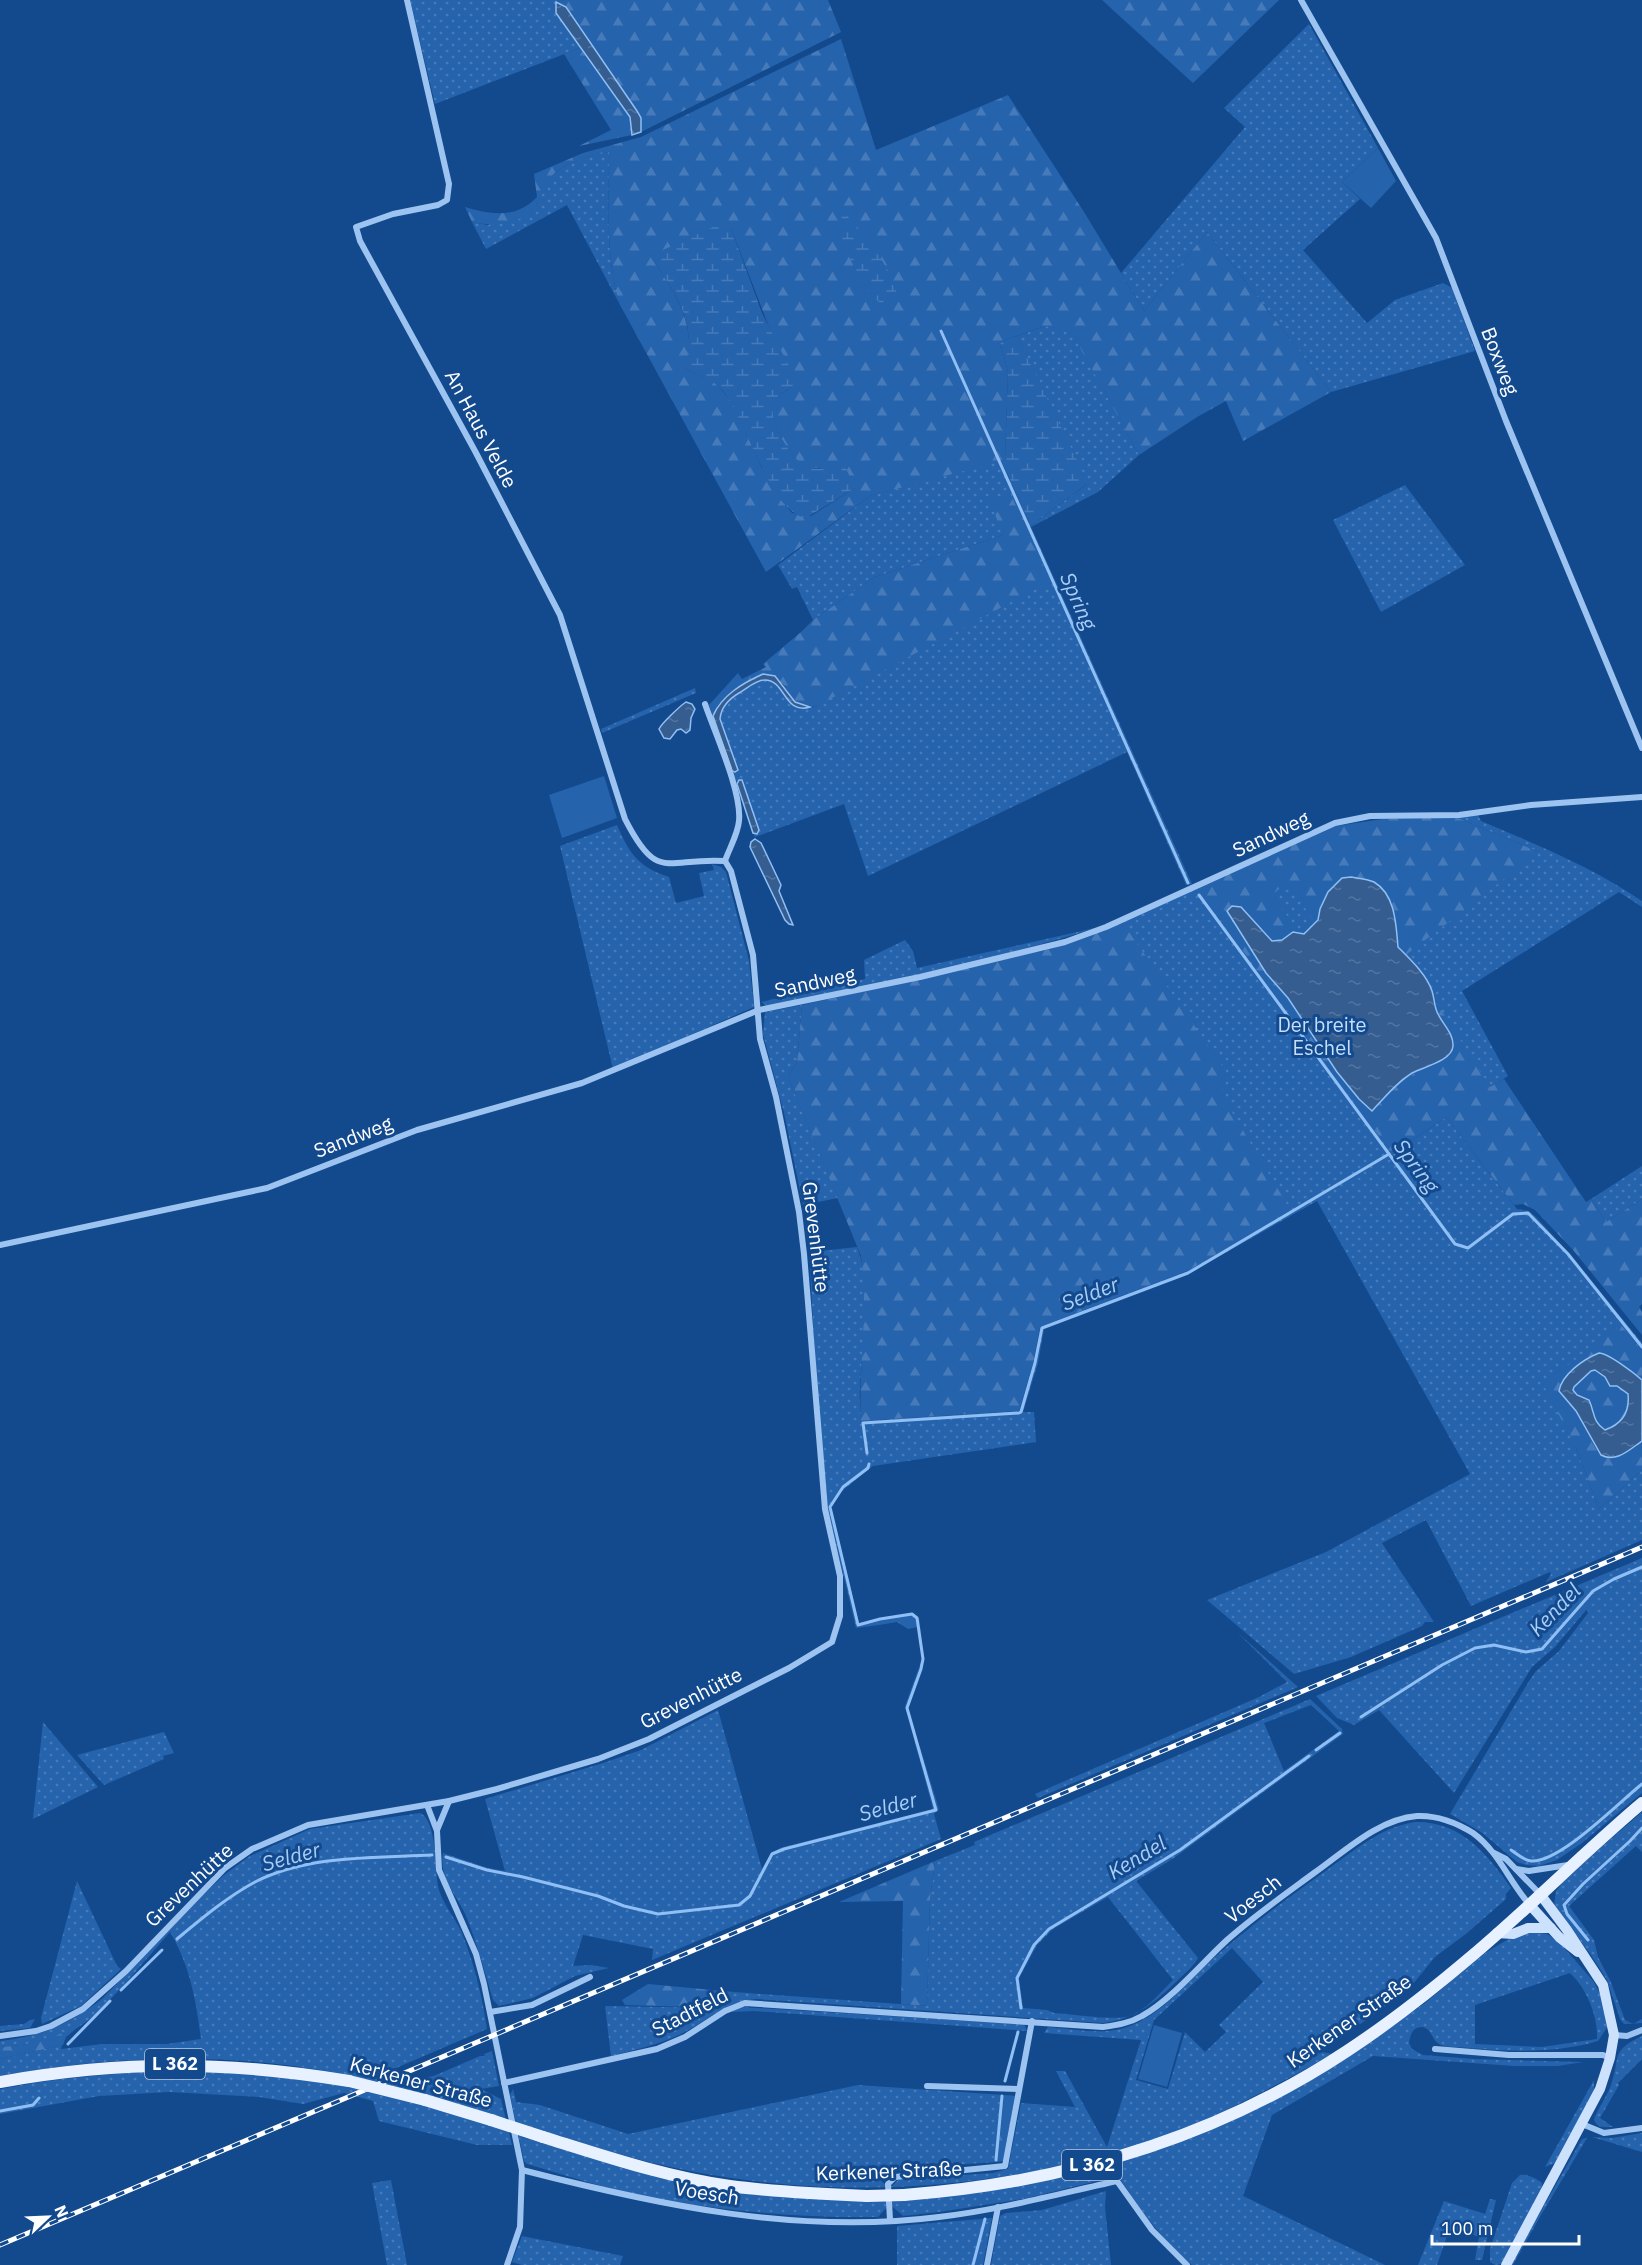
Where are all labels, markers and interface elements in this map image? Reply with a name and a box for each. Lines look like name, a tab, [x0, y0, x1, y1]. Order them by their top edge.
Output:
street label: Boxweg	[1475, 323, 1526, 399]
street label: An Haus Velde	[439, 365, 524, 493]
water label: Spring	[1054, 568, 1104, 635]
street label: Sandweg	[1228, 804, 1314, 863]
street label: Sandweg	[772, 960, 858, 1003]
park label: Der breite Eschel	[1277, 1011, 1367, 1061]
street label: Sandweg	[310, 1109, 396, 1164]
water label: Spring	[1388, 1133, 1447, 1199]
street label: Grevenhütte	[796, 1180, 837, 1294]
water label: Selder	[1057, 1269, 1123, 1317]
water label: Kendel	[1522, 1577, 1587, 1642]
street label: Grevenhütte	[635, 1660, 747, 1735]
water label: Selder	[856, 1785, 921, 1827]
water label: Kendel	[1102, 1829, 1171, 1885]
water label: Selder	[259, 1835, 324, 1877]
street label: Grevenhütte	[139, 1837, 239, 1933]
street label: Voesch	[1219, 1868, 1287, 1929]
street label: Kerkener Straße	[1281, 1968, 1416, 2074]
street label: Stadtfeld	[647, 1981, 733, 2042]
road number: L 362	[145, 2049, 205, 2079]
street label: Kerkener Straße	[347, 2050, 495, 2114]
road number: L 362	[1062, 2150, 1122, 2180]
street label: Kerkener Straße	[815, 2154, 963, 2187]
street label: Voesch	[673, 2174, 741, 2211]
north arrow	[18, 2187, 78, 2247]
text: N	[50, 2202, 73, 2220]
scale bar	[1432, 2208, 1579, 2246]
text: 100 m	[1441, 2217, 1493, 2240]

